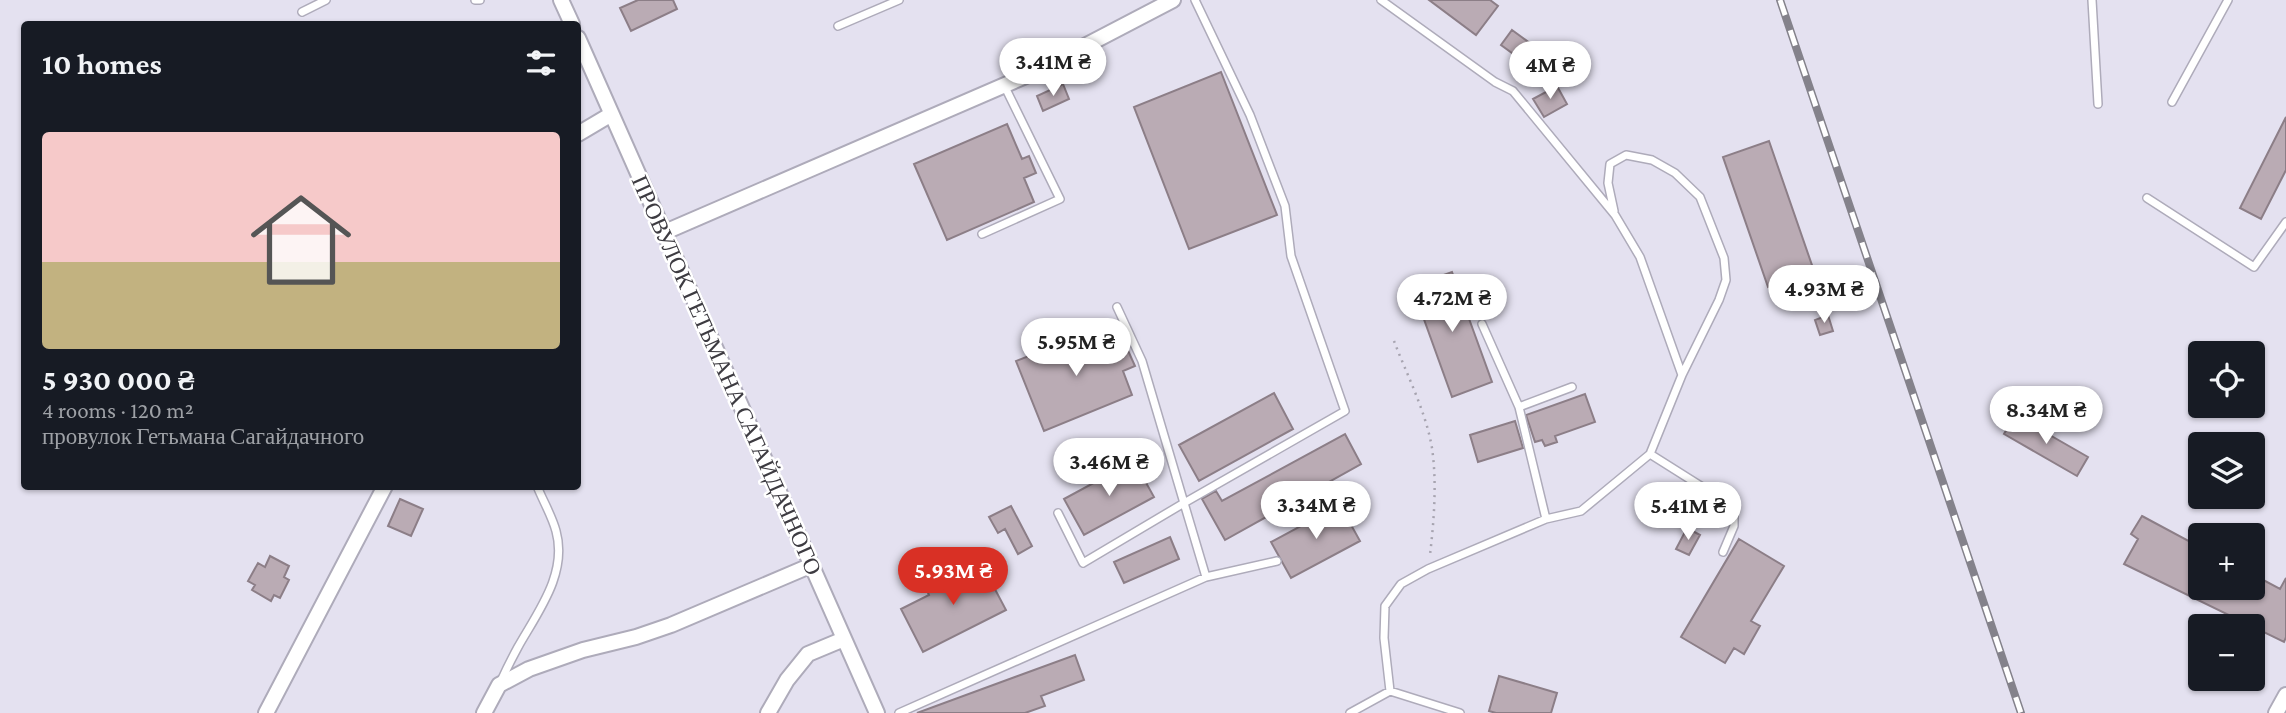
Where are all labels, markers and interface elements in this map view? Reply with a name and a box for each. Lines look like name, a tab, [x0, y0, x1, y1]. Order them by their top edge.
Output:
pin: 3.41M ₴	[988, 38, 1118, 98]
pin: 4M ₴	[1509, 42, 1591, 101]
icon: filters	[522, 44, 560, 82]
text: 10 homes	[42, 47, 162, 80]
text: 3.41M ₴	[1015, 48, 1091, 74]
text: 4M ₴	[1525, 51, 1575, 77]
street label: ПРОВУЛОК ГЕТЬМАНА САГАЙДАЧНОГО	[627, 171, 827, 579]
icon: home	[238, 177, 364, 303]
pin: 4.93M ₴	[1759, 266, 1889, 325]
pin: 4.72M ₴	[1387, 274, 1517, 334]
text: 4.93M ₴	[1784, 275, 1864, 301]
text: 4.72M ₴	[1413, 284, 1491, 310]
pin: 5.95M ₴	[1011, 318, 1141, 378]
text: 5.95M ₴	[1037, 328, 1115, 354]
map controls	[2188, 341, 2265, 691]
button: locate	[2188, 341, 2265, 418]
text: 5 930 000 ₴	[42, 363, 194, 396]
pin: 8.34M ₴	[1981, 386, 2111, 446]
text: 8.34M ₴	[2006, 396, 2086, 422]
text: 4 rooms · 120 m²	[42, 397, 194, 423]
text: провулок Гетьмана Сагайдачного	[42, 423, 364, 449]
button: layers	[2188, 432, 2265, 509]
pin: 3.46M ₴	[1044, 438, 1174, 498]
text: 3.46M ₴	[1069, 448, 1149, 474]
pin: 3.34M ₴	[1251, 482, 1381, 541]
pin: 5.41M ₴	[1623, 482, 1753, 542]
text: 3.34M ₴	[1277, 491, 1355, 517]
text: 5.41M ₴	[1650, 492, 1726, 518]
button: +	[2188, 523, 2265, 600]
pin: 5.93M ₴	[888, 548, 1018, 607]
text: 5.93M ₴	[914, 557, 992, 583]
button: −	[2188, 614, 2265, 691]

